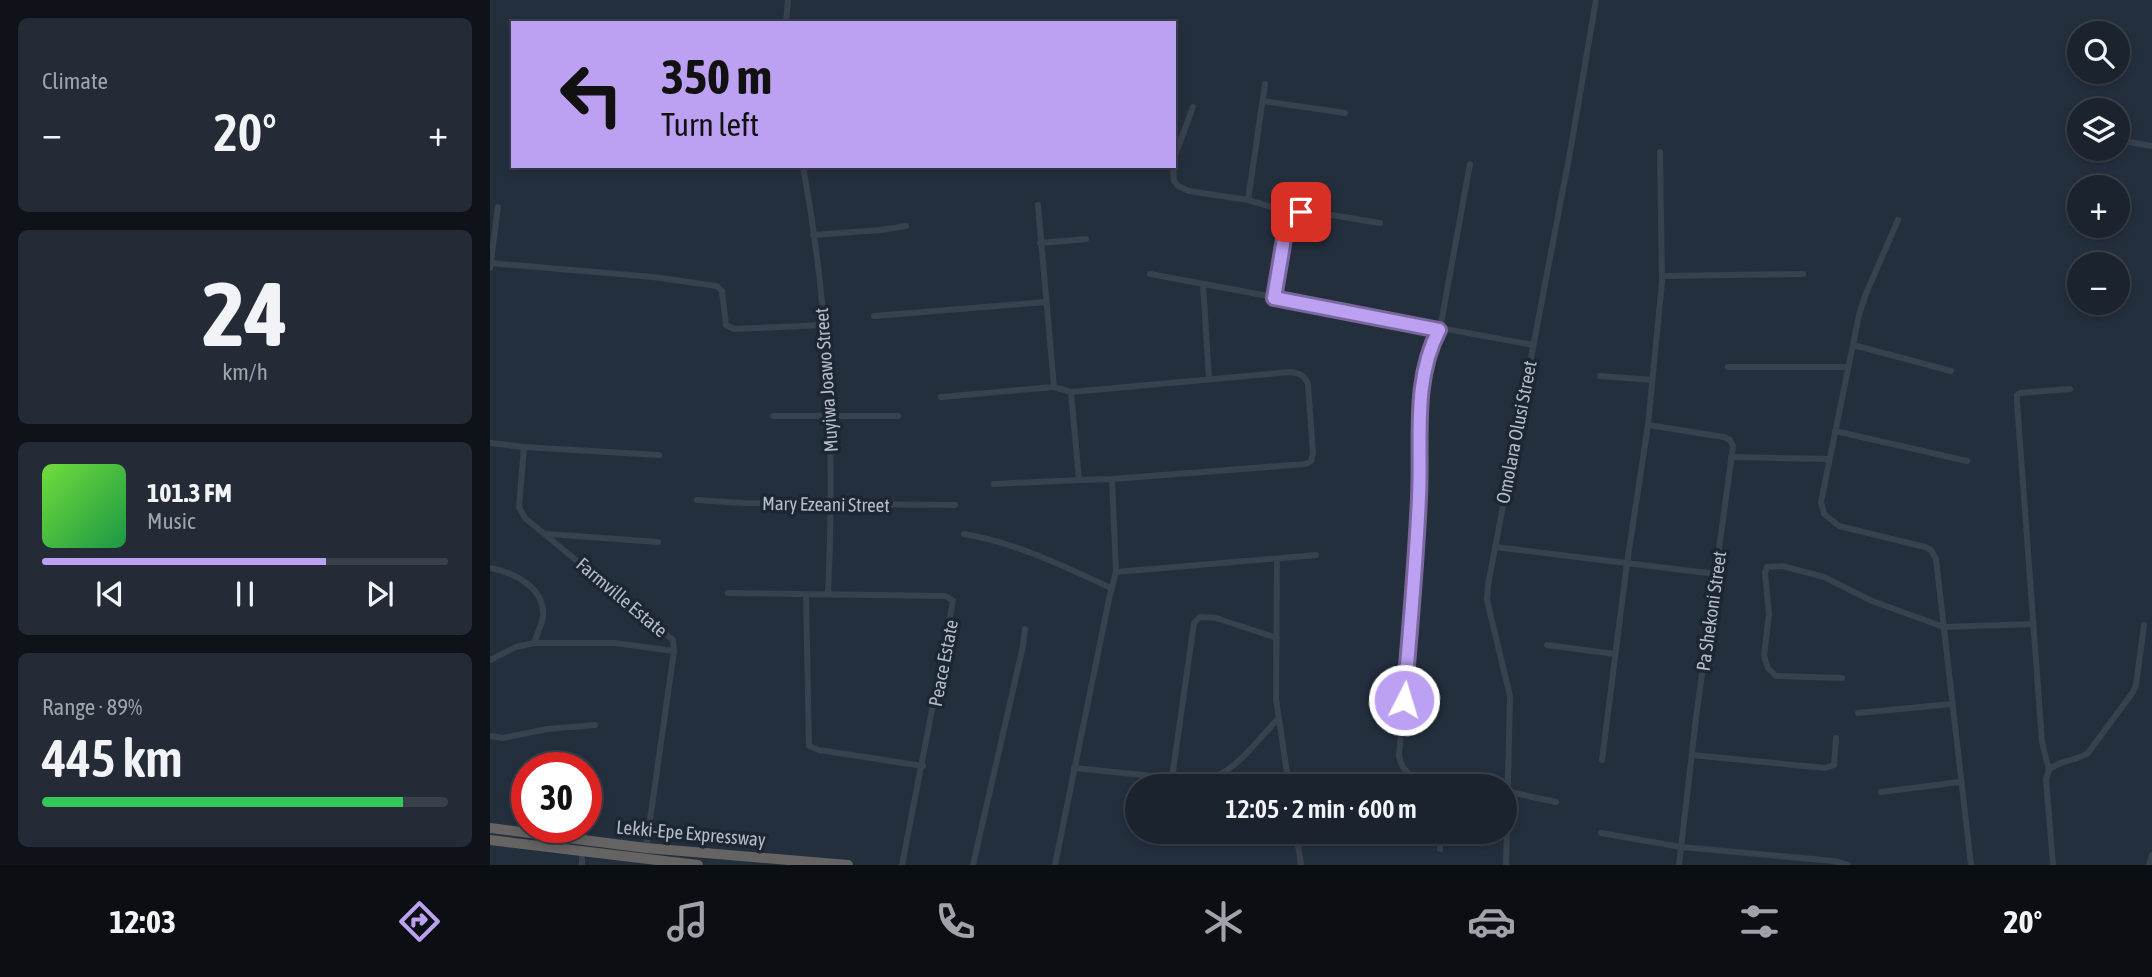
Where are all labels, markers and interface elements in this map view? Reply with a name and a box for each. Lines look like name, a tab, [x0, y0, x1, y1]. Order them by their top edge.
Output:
map controls	[2067, 21, 2130, 315]
button: search	[2067, 21, 2130, 84]
text: 350 m	[661, 48, 772, 104]
icon: left	[546, 49, 637, 140]
text: Climate	[42, 68, 108, 94]
button: layers	[2067, 98, 2130, 161]
text: 20°	[213, 102, 277, 162]
text: Turn left	[661, 106, 759, 143]
text: −	[42, 111, 62, 154]
text: +	[428, 111, 448, 154]
button: +	[2067, 175, 2130, 238]
pin	[1271, 182, 1331, 242]
icon: arrive	[1282, 193, 1320, 231]
button: −	[2067, 252, 2130, 315]
text: 24	[202, 261, 288, 365]
street label: Muyiwa Joawo Street	[810, 307, 842, 453]
text: km/h	[222, 359, 268, 385]
street label: Omolara Olusi Street	[1491, 359, 1541, 505]
text: 101.3 FM	[147, 478, 232, 508]
street label: Mary Ezeani Street	[762, 492, 890, 516]
text: Music	[147, 508, 195, 534]
street label: Pa Shekoni Street	[1692, 550, 1730, 672]
street label: Farmville Estate	[572, 553, 672, 641]
icon: previous	[91, 575, 129, 613]
icon: pause	[226, 575, 264, 613]
icon: next	[361, 575, 399, 613]
street label: Peace Estate	[924, 618, 962, 708]
position arrow	[1367, 663, 1441, 737]
text: Range · 89%	[42, 694, 142, 720]
text: 445 km	[42, 728, 183, 788]
speed limit sign: 30	[511, 752, 602, 843]
text: 12:05 · 2 min · 600 m	[1225, 794, 1417, 824]
street label: Lekki-Epe Expressway	[615, 816, 767, 851]
icon: directions	[395, 897, 444, 946]
icon: music	[663, 897, 712, 946]
icon: phone	[931, 897, 980, 946]
icon: climate	[1199, 897, 1248, 946]
icon: car	[1467, 897, 1516, 946]
icon: filters	[1735, 897, 1784, 946]
text: 12:03	[110, 903, 176, 940]
text: 20°	[2003, 903, 2042, 940]

